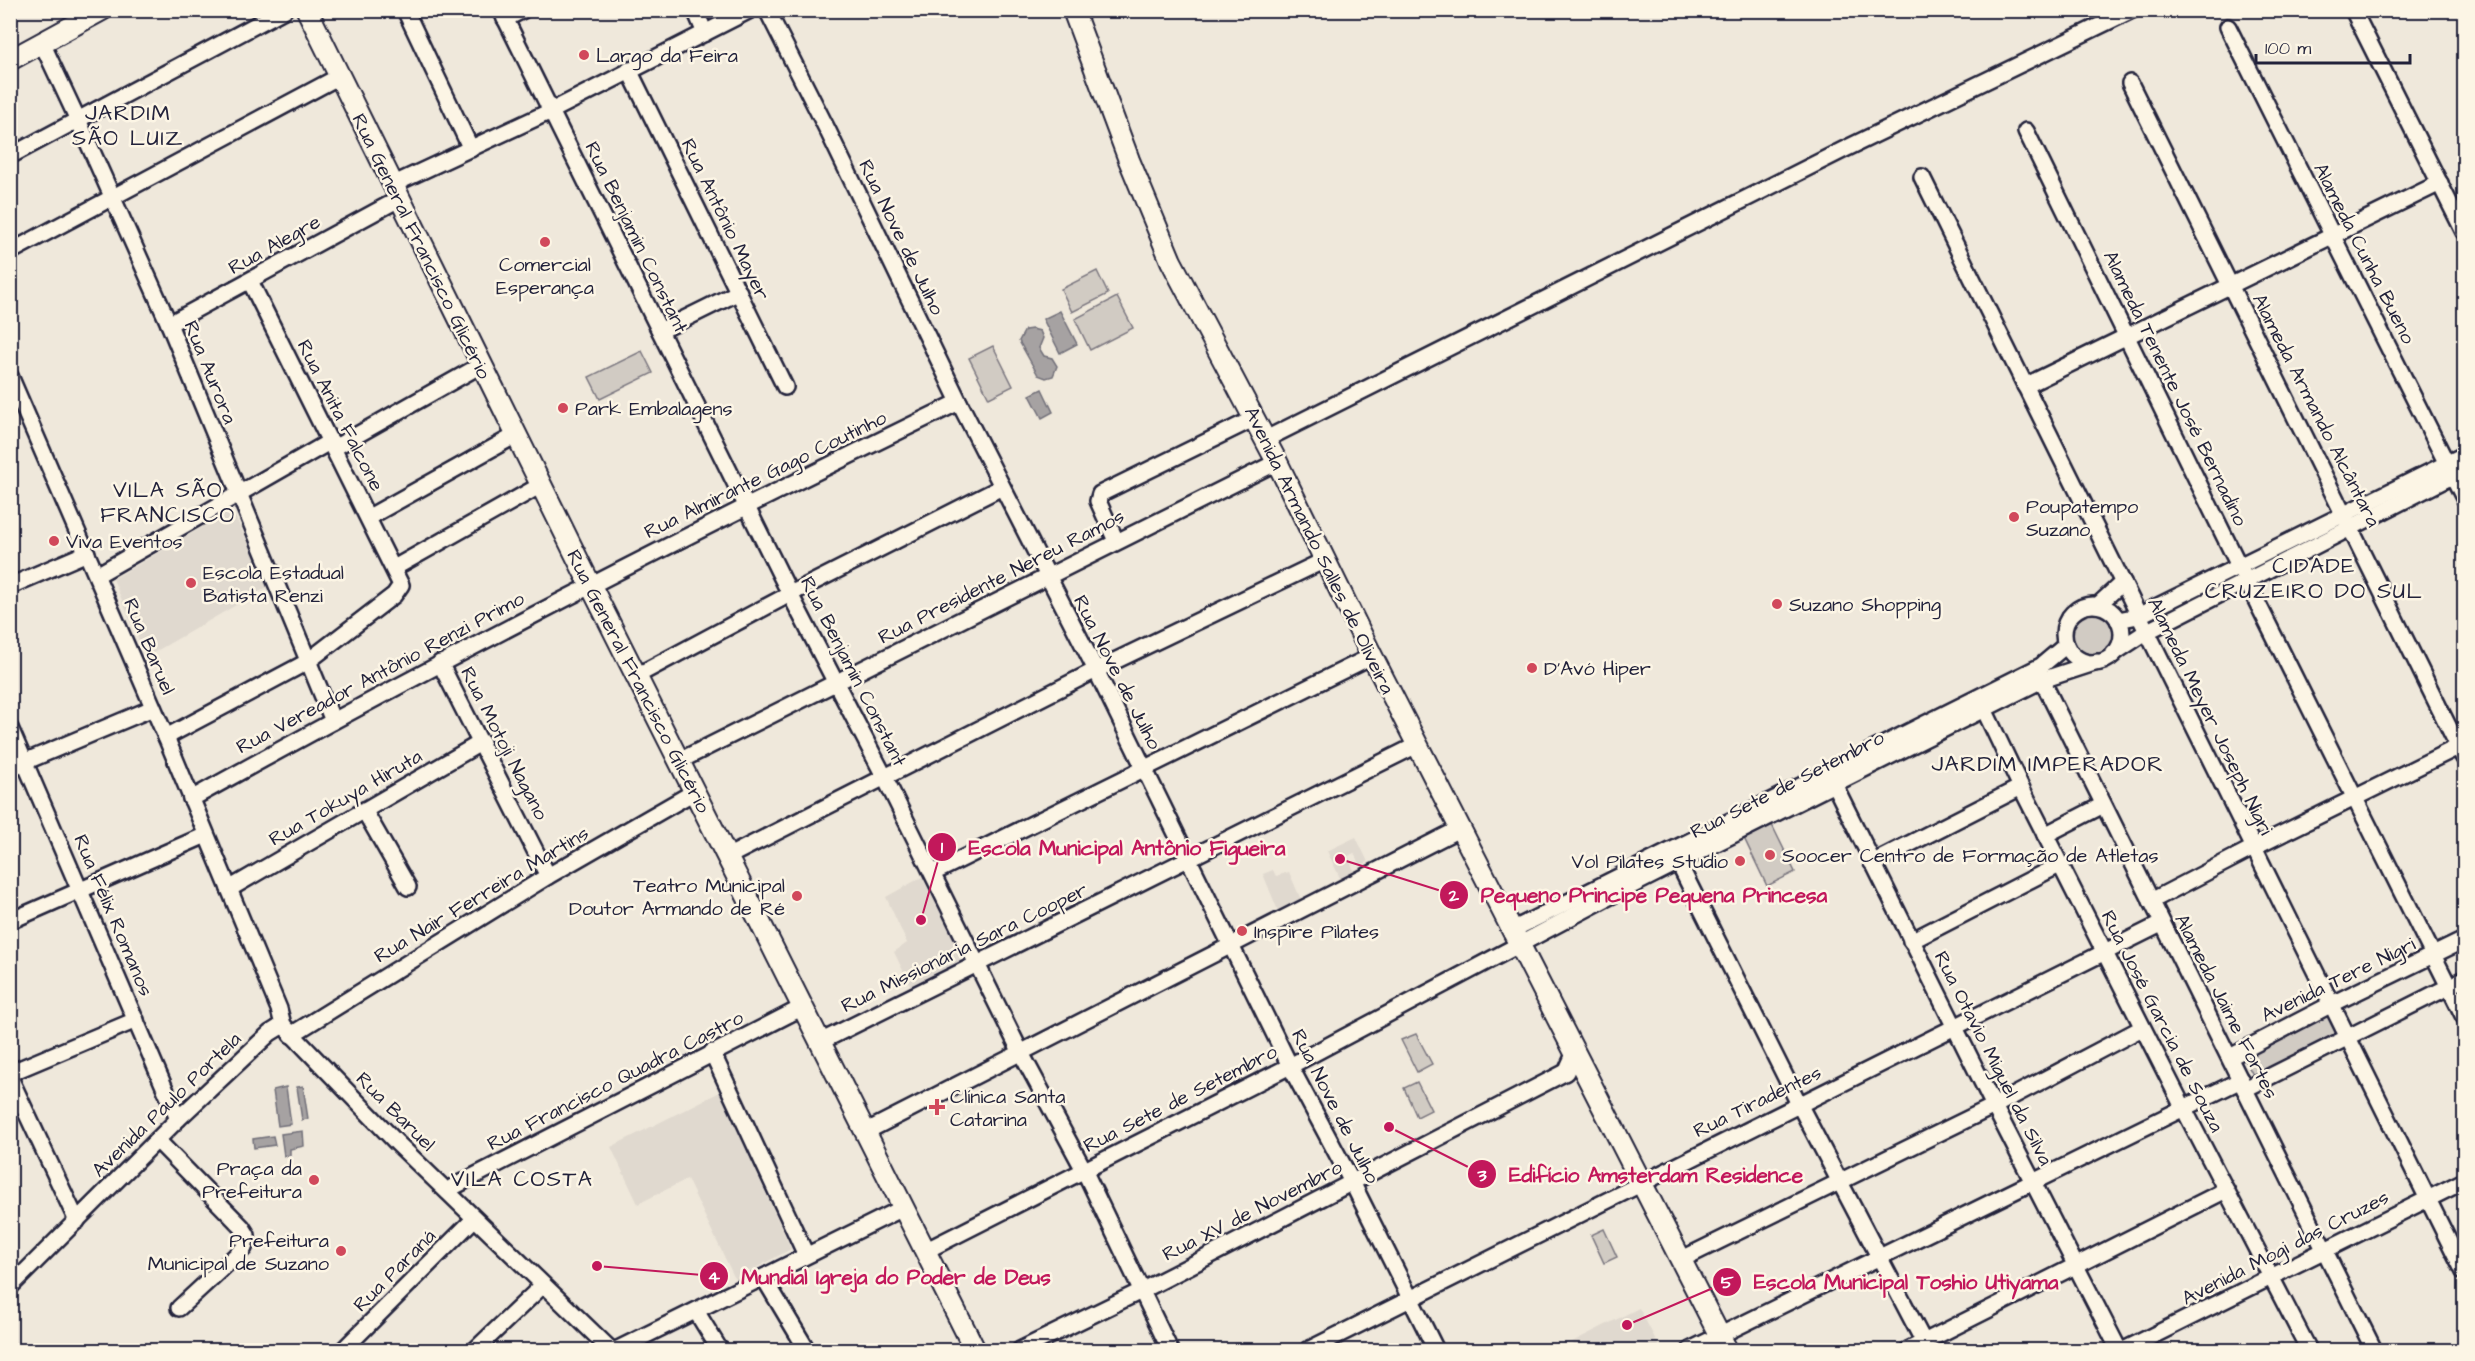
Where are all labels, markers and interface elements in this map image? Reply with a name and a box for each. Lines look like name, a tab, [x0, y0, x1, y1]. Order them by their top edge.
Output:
scale bar	[2256, 27, 2410, 65]
text: 100 m	[2265, 36, 2311, 61]
place label: Largo da Feira	[596, 42, 738, 71]
marker: Largo da Feira	[577, 48, 591, 62]
district label: JARDIM SÃO LUIZ	[72, 98, 184, 154]
street label: Rua General Francisco Glicério	[345, 109, 498, 384]
street label: Rua Antônio Mayer	[673, 134, 776, 305]
street label: Rua Benjamin Constant	[578, 137, 695, 338]
street label: Rua Nove de Julho	[851, 155, 951, 320]
street label: Alameda Cunha Bueno	[2306, 158, 2422, 349]
street label: Rua Alegre	[223, 208, 326, 283]
marker: Comercial Esperança	[538, 235, 552, 249]
street label: Alameda Tenente José Bernadino	[2096, 246, 2254, 531]
place label: Comercial Esperança	[496, 251, 594, 302]
street label: Alameda Armando Alcântara	[2245, 289, 2387, 532]
street label: Rua Aurora	[177, 317, 243, 428]
street label: Rua Anita Falcone	[290, 335, 390, 496]
place label: Park Embalagens	[575, 395, 733, 424]
marker: Park Embalagens	[556, 401, 570, 415]
street label: Avenida Armando Salles de Oliveira	[1237, 402, 1401, 699]
street label: Rua Almirante Gago Coutinho	[639, 404, 892, 547]
district label: VILA SÃO FRANCISCO	[100, 475, 236, 531]
place label: Poupatempo Suzano	[2026, 493, 2138, 544]
street label: Rua Presidente Nereu Ramos	[874, 502, 1129, 651]
marker: Poupatempo Suzano	[2007, 510, 2021, 524]
place label: Viva Eventos	[66, 528, 183, 556]
marker: Viva Eventos	[47, 534, 61, 548]
street label: Rua General Francisco Glicério	[559, 545, 717, 818]
district label: CIDADE CRUZEIRO DO SUL	[2205, 551, 2423, 607]
place label: Escola Estadual Batista Renzi	[203, 559, 344, 610]
street label: Rua Benjamin Constant	[793, 572, 913, 771]
marker: Escola Estadual Batista Renzi	[184, 576, 198, 590]
street label: Rua Vereador Antônio Renzi Primo	[231, 585, 529, 761]
street label: Rua Nove de Julho	[1066, 590, 1168, 754]
place label: Suzano Shopping	[1789, 591, 1941, 620]
street label: Alameda Meyer Joseph Nigri	[2139, 593, 2280, 840]
street label: Rua Baruel	[116, 594, 182, 699]
marker: Suzano Shopping	[1770, 597, 1784, 611]
place label: D'Avó Hiper	[1544, 655, 1651, 683]
marker: D'Avó Hiper	[1525, 661, 1539, 675]
street label: Rua Motoji Nagano	[452, 662, 555, 825]
street label: Rua Sete de Setembro	[1686, 724, 1889, 846]
street label: Rua Tokuya Hiruta	[264, 743, 428, 854]
district label: JARDIM IMPERADOR	[1931, 749, 2165, 780]
street label: Rua Nair Ferreira Martins	[369, 819, 594, 970]
callout: Escola Municipal Antônio Figueira	[927, 828, 1298, 867]
street label: Rua Félix Romanos	[66, 830, 160, 1001]
text: Escola Municipal Antônio Figueira	[969, 834, 1286, 865]
text: 1	[941, 835, 944, 860]
place label: Soocer Centro de Formação de Atletas	[1782, 842, 2159, 870]
place label: Vol Pilates Studio	[1571, 848, 1728, 876]
marker: Soocer Centro de Formação de Atletas	[1763, 848, 1777, 862]
marker: Vol Pilates Studio	[1733, 854, 1747, 868]
place label: Teatro Municipal Doutor Armando de Ré	[569, 872, 785, 923]
callout: Pequeno Principe Pequena Princesa	[1439, 875, 1839, 914]
street label: Rua Missionária Sara Cooper	[837, 876, 1092, 1020]
text: Pequeno Principe Pequena Princesa	[1481, 881, 1828, 911]
text: 2	[1448, 883, 1460, 908]
marker: Teatro Municipal Doutor Armando de Ré	[790, 889, 804, 903]
street label: Rua José Garcia de Souza	[2094, 906, 2230, 1137]
street label: Alameda Jaime Fortes	[2167, 909, 2285, 1104]
place label: Inspire Pilates	[1254, 918, 1379, 946]
marker: Inspire Pilates	[1235, 924, 1249, 938]
street label: Avenida Tere Nigri	[2257, 930, 2421, 1030]
street label: Rua Otavio Miguel da Silva	[1926, 947, 2059, 1171]
street label: Rua Francisco Quadra Castro	[483, 1004, 748, 1158]
street label: Rua Nove de Julho	[1284, 1024, 1386, 1188]
street label: Avenida Paulo Portela	[86, 1026, 248, 1184]
street label: Rua Sete de Setembro	[1079, 1038, 1282, 1160]
street label: Rua Tiradentes	[1689, 1059, 1826, 1145]
street label: Rua Baruel	[349, 1066, 441, 1158]
place label: Clínica Santa Catarina	[950, 1083, 1066, 1134]
marker: Clínica Santa Catarina	[928, 1098, 946, 1116]
street label: Rua XV de Novembro	[1158, 1153, 1347, 1268]
place label: Praça da Prefeitura	[202, 1155, 302, 1206]
callout: Edifício Amsterdam Residence	[1467, 1155, 1815, 1194]
text: Edifício Amsterdam Residence	[1509, 1161, 1804, 1190]
text: 3	[1476, 1163, 1487, 1188]
district label: VILA COSTA	[451, 1164, 593, 1195]
marker: Praça da Prefeitura	[307, 1173, 321, 1187]
street label: Avenida Mogi das Cruzes	[2177, 1183, 2394, 1313]
street label: Rua Paraná	[347, 1223, 442, 1318]
place label: Prefeitura Municipal de Suzano	[148, 1227, 329, 1278]
marker: Prefeitura Municipal de Suzano	[334, 1244, 348, 1258]
callout: Mundial Igreja do Poder de Deus	[699, 1257, 1063, 1296]
callout: Escola Municipal Toshio Utiyama	[1712, 1262, 2071, 1301]
text: Mundial Igreja do Poder de Deus	[741, 1263, 1051, 1294]
text: 4	[708, 1265, 721, 1290]
text: Escola Municipal Toshio Utiyama	[1754, 1268, 2059, 1300]
text: 5	[1721, 1270, 1734, 1295]

